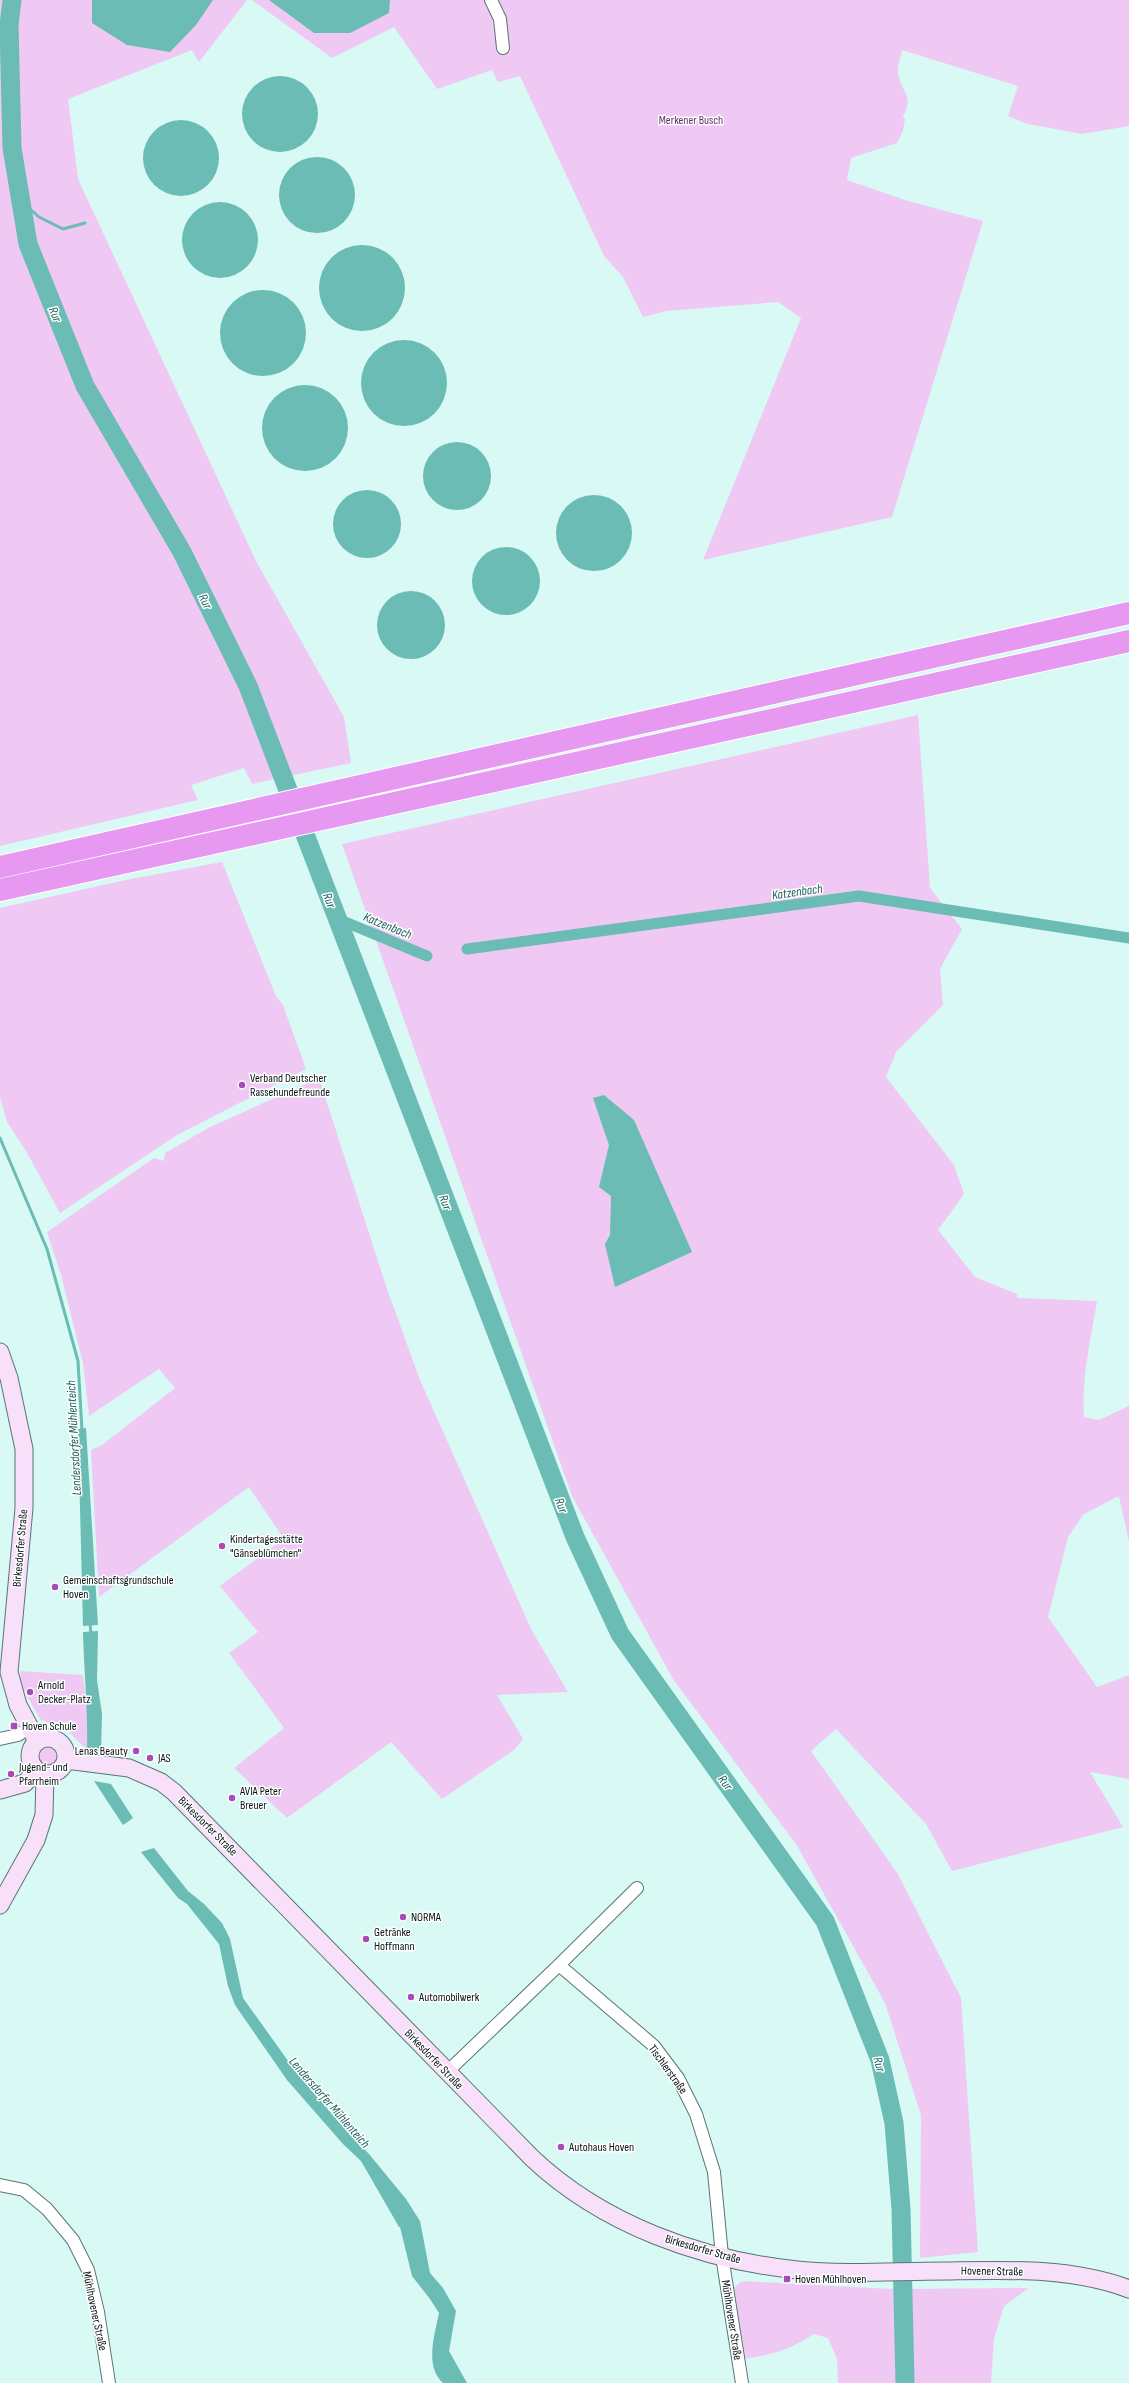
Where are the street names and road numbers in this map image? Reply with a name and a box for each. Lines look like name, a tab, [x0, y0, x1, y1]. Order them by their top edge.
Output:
street label: Birkesdorfer Straße	[10, 1508, 31, 1588]
street label: Birkesdorfer Straße	[175, 1793, 241, 1859]
street label: Birkesdorfer Straße	[401, 2026, 466, 2093]
street label: Tischlerstraße	[645, 2042, 691, 2097]
street label: Birkesdorfer Straße	[663, 2232, 743, 2267]
street label: Hovener Straße	[961, 2263, 1023, 2280]
street label: Mühlhovener Straße	[79, 2270, 110, 2352]
street label: Mühlhovener Straße	[718, 2279, 745, 2361]

